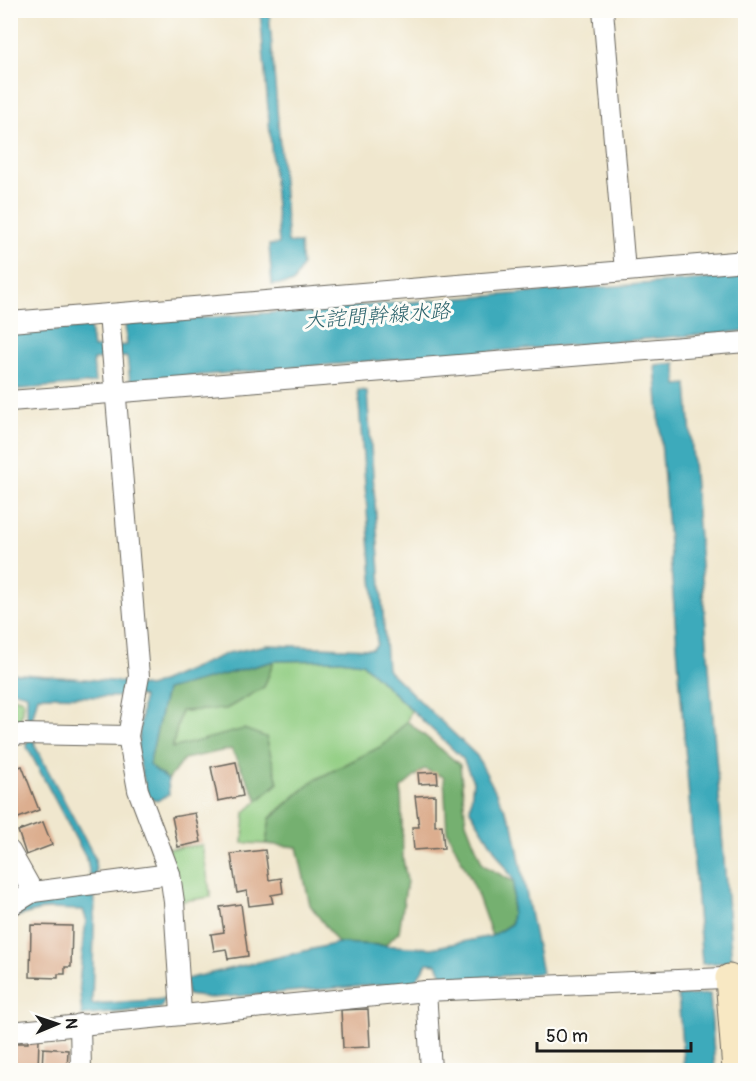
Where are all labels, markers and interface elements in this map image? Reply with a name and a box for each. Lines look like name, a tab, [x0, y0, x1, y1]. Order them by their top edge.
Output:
water label: 大詫間幹線水路	[303, 297, 452, 335]
north arrow	[27, 994, 87, 1054]
scale bar	[537, 1015, 692, 1053]
text: N	[61, 1018, 81, 1029]
text: 50 m	[546, 1025, 588, 1048]

